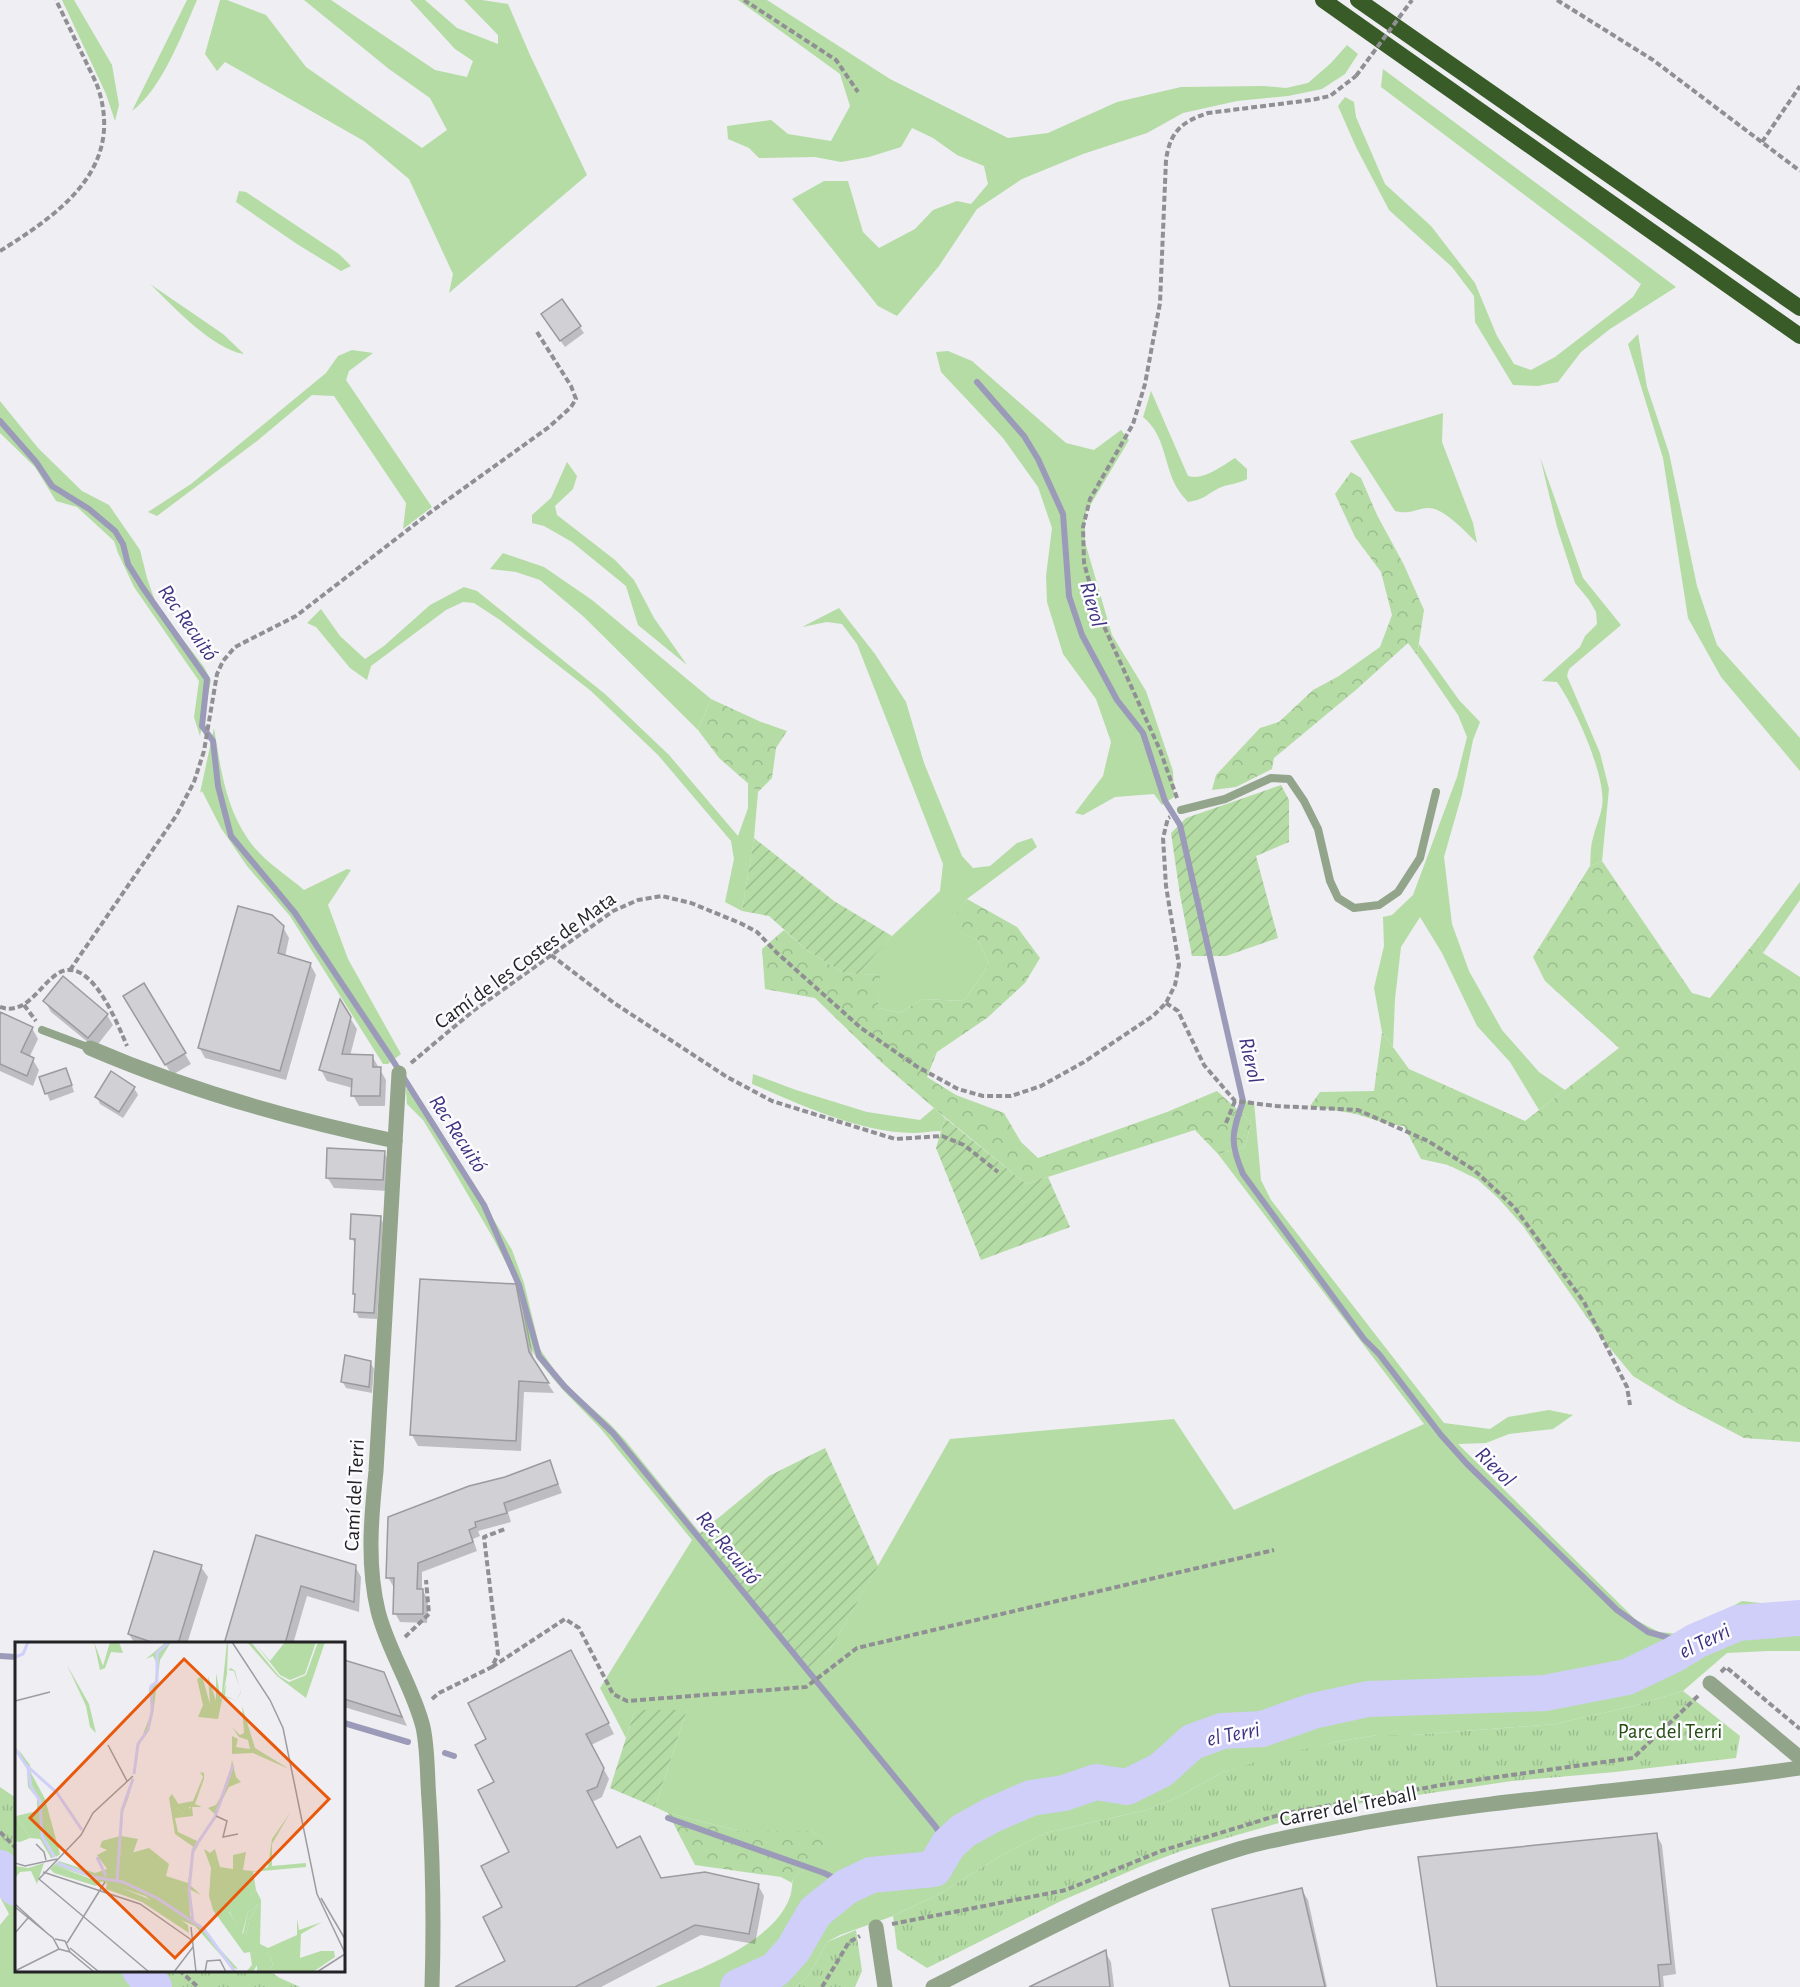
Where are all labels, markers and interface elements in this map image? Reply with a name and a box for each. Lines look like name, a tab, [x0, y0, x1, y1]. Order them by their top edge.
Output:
water label: Rierol	[1076, 579, 1110, 630]
water label: Rec Recuitó	[154, 580, 222, 665]
street label: Camí de les Costes de Mata	[431, 888, 620, 1033]
water label: Rierol	[1235, 1035, 1267, 1085]
water label: Rec Recuitó	[425, 1091, 491, 1176]
street label: Camí del Terri	[341, 1438, 368, 1552]
water label: Rierol	[1471, 1443, 1519, 1491]
water label: Rec Recuitó	[692, 1507, 764, 1589]
water label: el Terri	[1676, 1619, 1733, 1662]
inset map	[15, 1642, 345, 1972]
water label: el Terri	[1205, 1718, 1262, 1750]
park label: Parc del Terri	[1618, 1721, 1722, 1742]
street label: Carrer del Treball	[1278, 1783, 1418, 1830]

